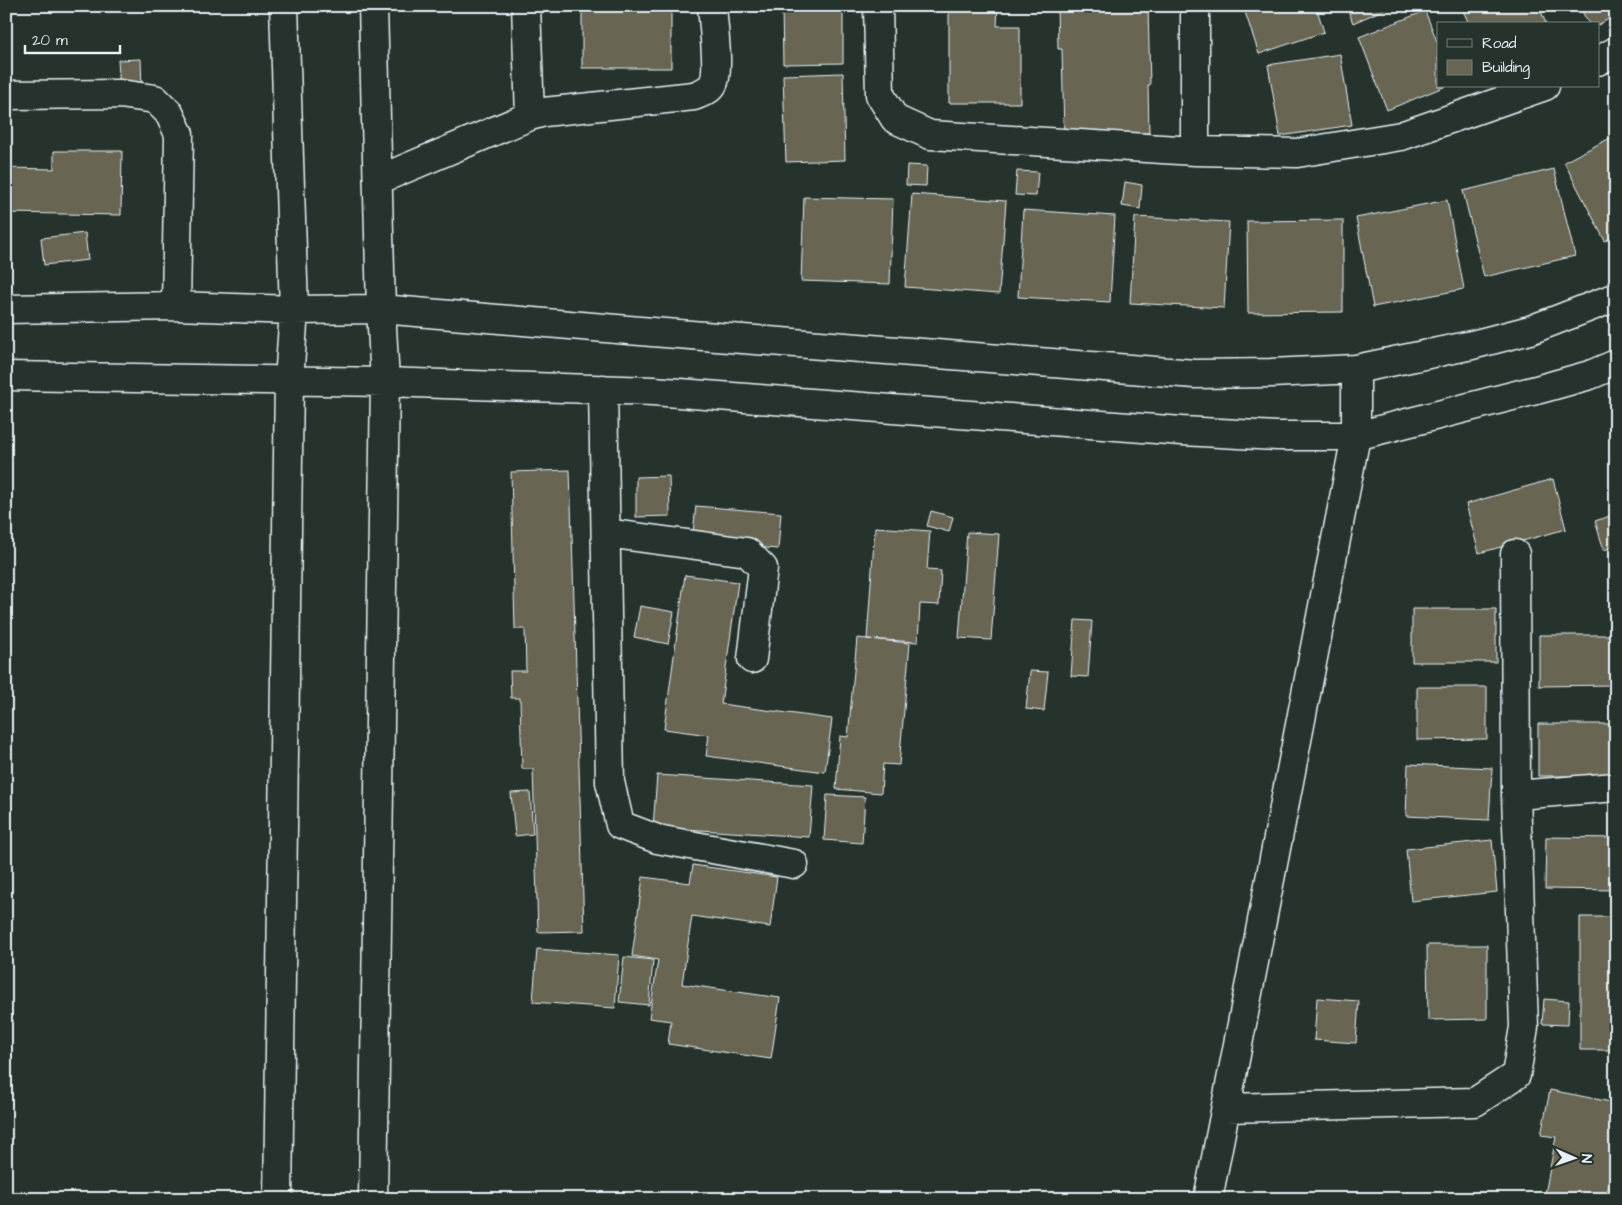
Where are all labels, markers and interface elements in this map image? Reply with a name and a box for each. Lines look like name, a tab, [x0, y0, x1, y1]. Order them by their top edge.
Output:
scale bar	[25, 22, 120, 54]
legend	[1437, 22, 1600, 88]
text: 20 m	[32, 30, 68, 51]
text: Road	[1482, 33, 1517, 54]
text: Building	[1482, 57, 1530, 79]
north arrow	[1550, 1132, 1600, 1182]
text: N	[1576, 1154, 1596, 1163]

